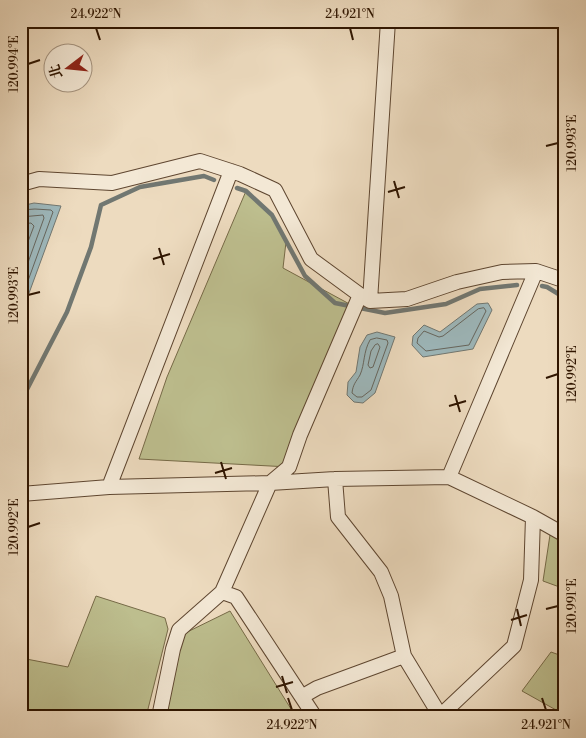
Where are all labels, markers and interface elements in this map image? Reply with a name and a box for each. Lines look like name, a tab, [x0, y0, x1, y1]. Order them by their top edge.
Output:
text: 24.922°N	[70, 7, 122, 22]
text: 24.921°N	[325, 7, 375, 22]
text: 120.994°E	[7, 35, 22, 93]
north arrow	[42, 42, 92, 92]
text: 北	[46, 62, 67, 81]
text: 120.993°E	[565, 115, 580, 171]
text: 120.993°E	[7, 267, 22, 323]
text: 120.992°E	[565, 346, 580, 402]
text: 120.992°E	[7, 499, 22, 555]
text: 120.991°E	[565, 579, 580, 633]
text: 24.922°N	[266, 718, 318, 733]
text: 24.921°N	[521, 718, 571, 733]

